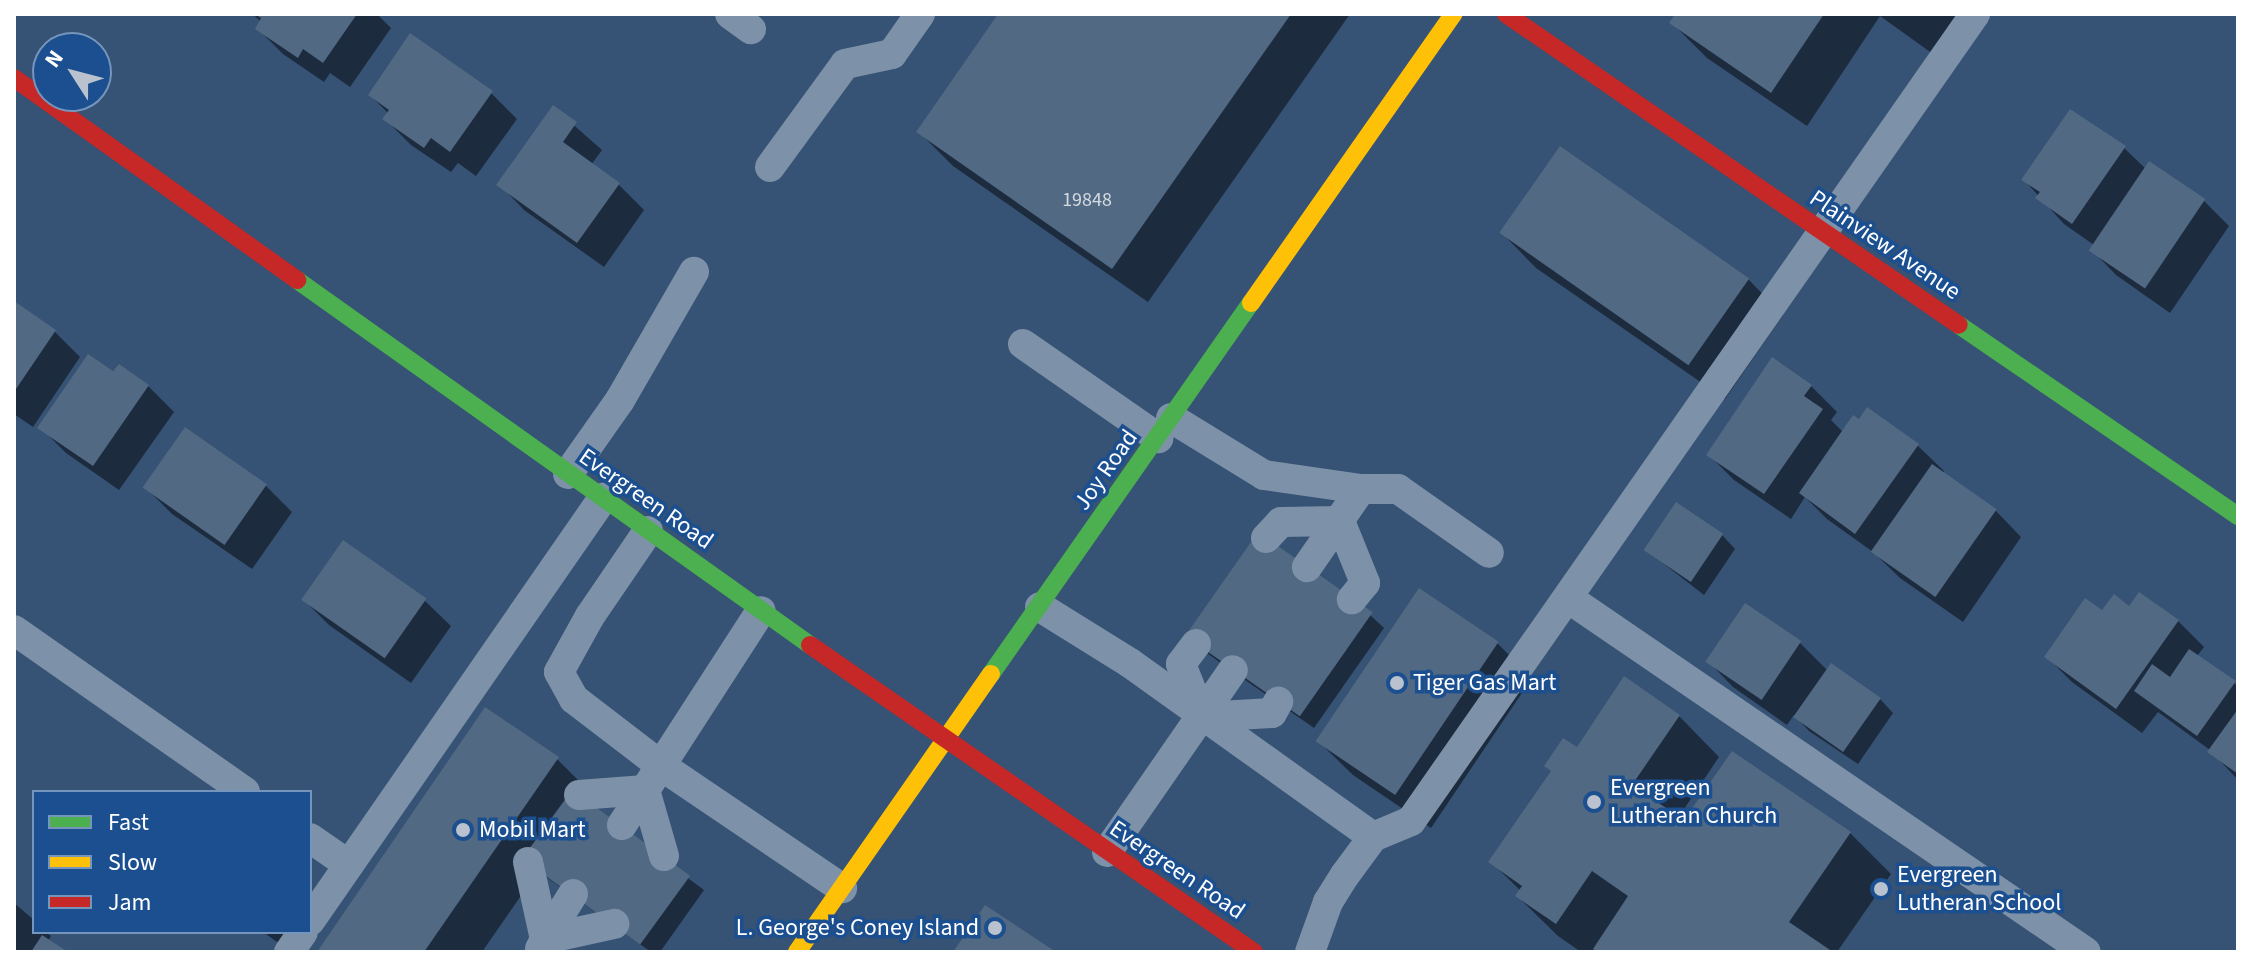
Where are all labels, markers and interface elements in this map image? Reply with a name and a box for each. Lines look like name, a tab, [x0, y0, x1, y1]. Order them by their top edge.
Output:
north arrow	[32, 32, 112, 112]
text: N	[37, 44, 71, 74]
street label: Plainview Avenue	[1804, 184, 1966, 306]
house number: 19848	[1062, 188, 1112, 212]
street label: Joy Road	[1068, 424, 1144, 516]
street label: Evergreen Road	[573, 442, 719, 556]
place label: Tiger Gas Mart	[1413, 669, 1556, 697]
marker: Tiger Gas Mart	[1388, 674, 1406, 692]
place label: Evergreen Lutheran Church	[1610, 774, 1777, 830]
legend	[32, 790, 312, 934]
marker: Evergreen Lutheran Church	[1585, 793, 1603, 811]
text: Fast	[108, 805, 149, 840]
street label: Evergreen Road	[1104, 814, 1250, 926]
place label: Mobil Mart	[479, 816, 586, 844]
marker: Mobil Mart	[454, 821, 472, 839]
text: Slow	[108, 845, 157, 880]
place label: Evergreen Lutheran School	[1897, 861, 2061, 917]
marker: Evergreen Lutheran School	[1872, 880, 1890, 898]
text: Jam	[108, 885, 152, 920]
place label: L. George's Coney Island	[736, 914, 979, 942]
marker: L. George's Coney Island	[986, 919, 1004, 937]

